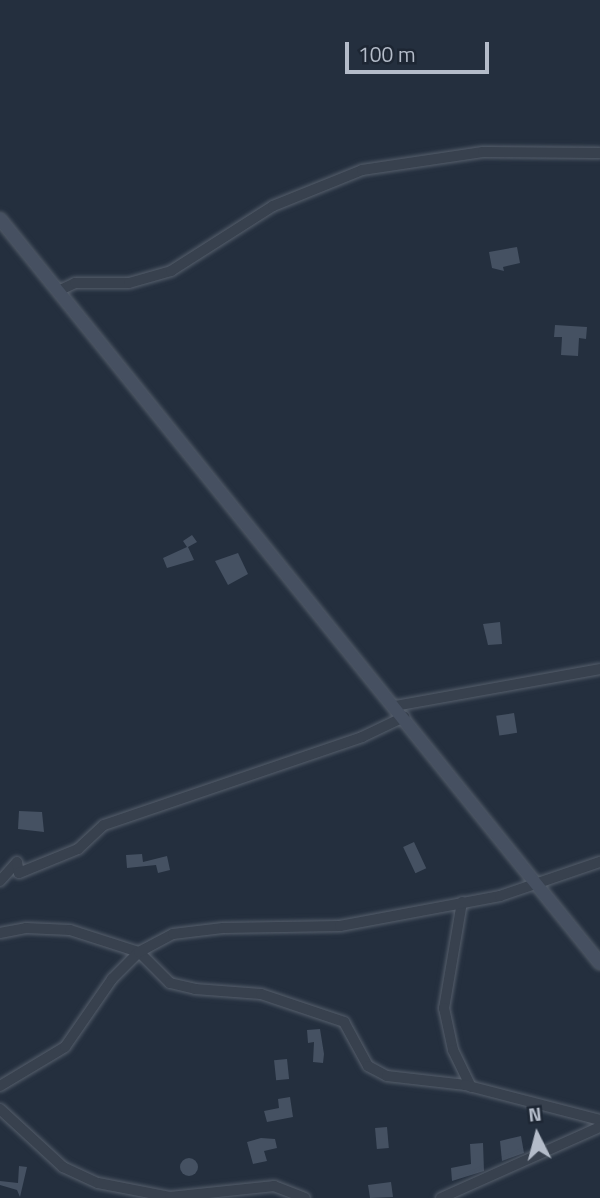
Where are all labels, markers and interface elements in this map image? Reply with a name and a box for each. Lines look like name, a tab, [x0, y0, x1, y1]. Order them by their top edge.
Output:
scale bar	[348, 28, 491, 72]
text: 100 m	[358, 38, 415, 70]
text: N	[527, 1099, 543, 1129]
north arrow	[502, 1100, 572, 1170]

